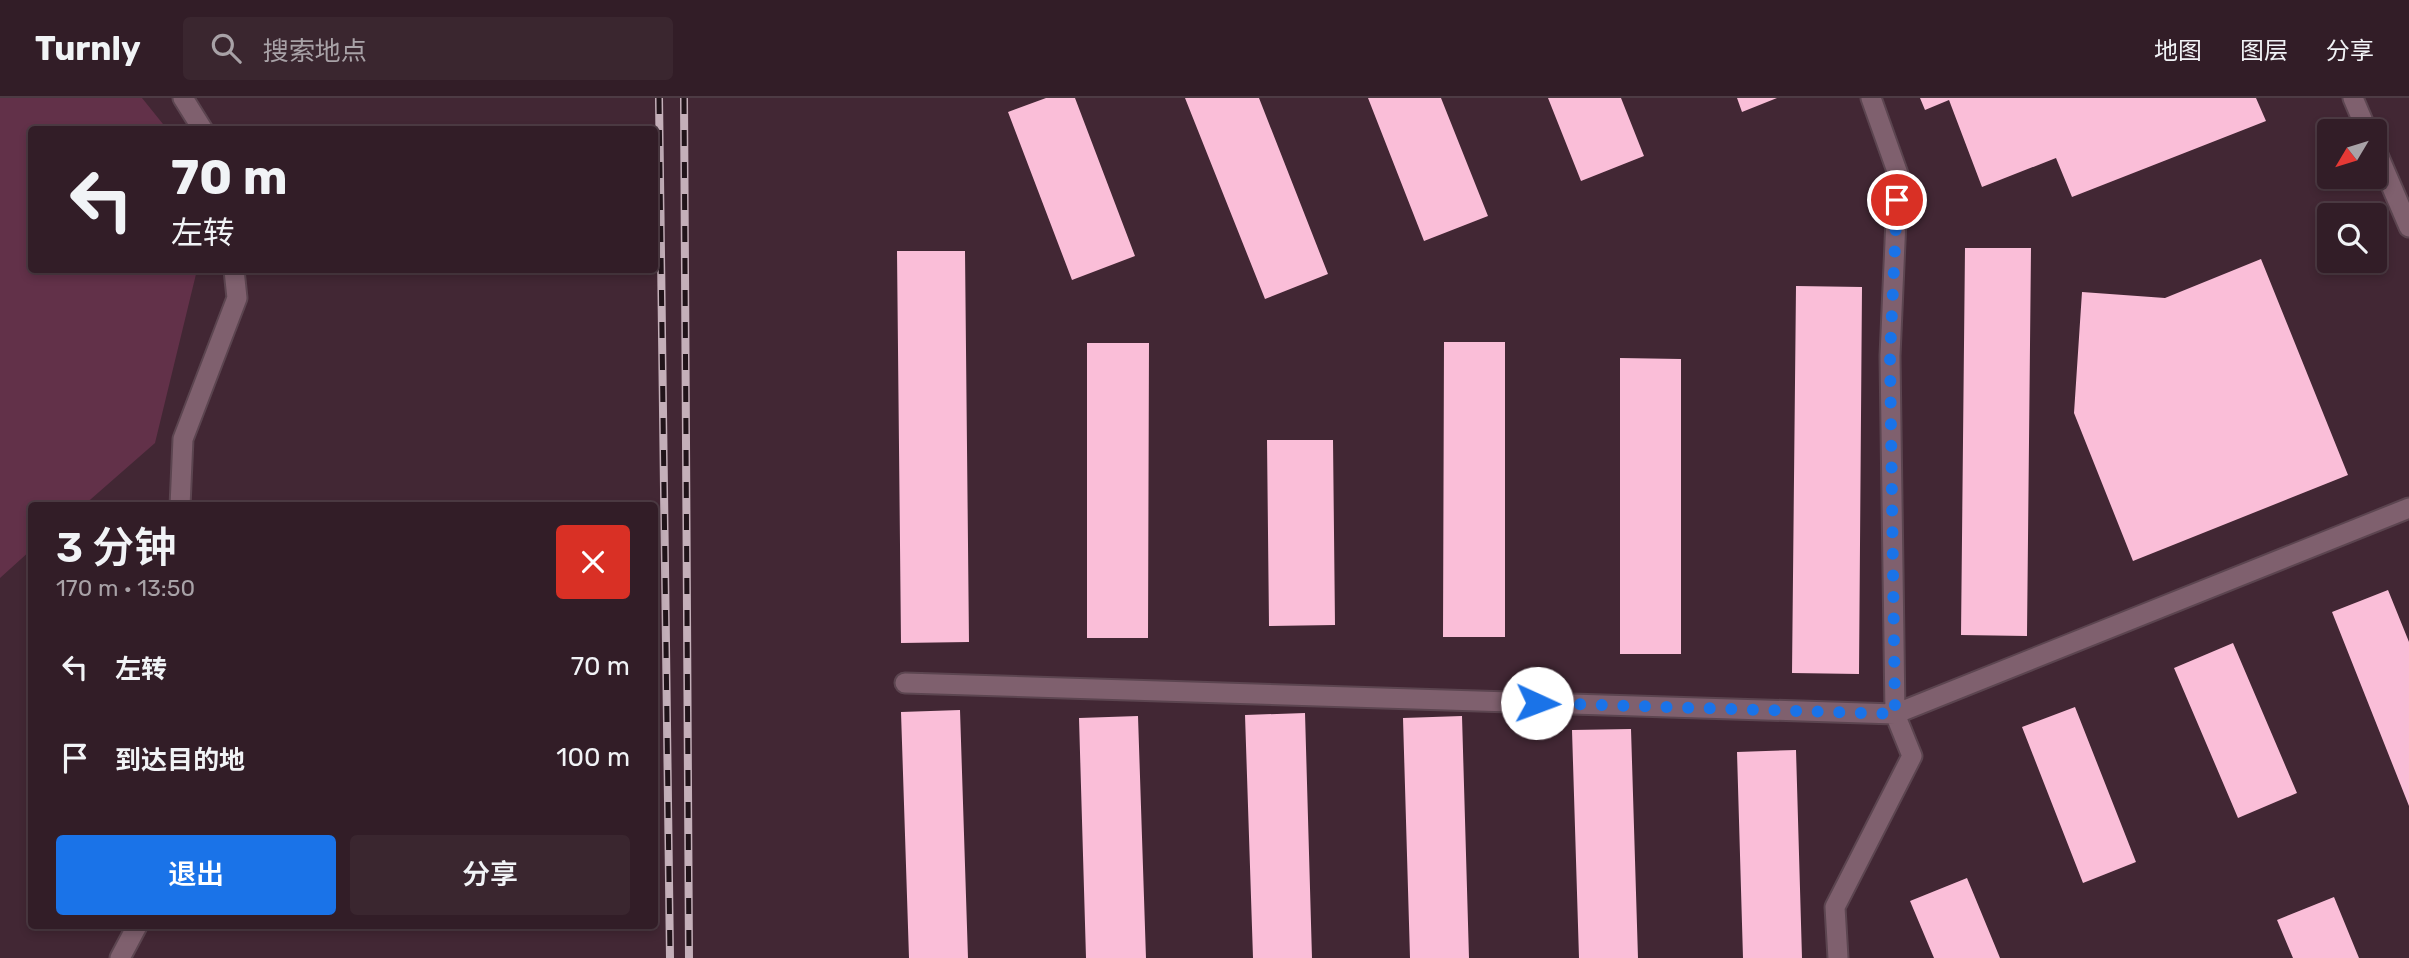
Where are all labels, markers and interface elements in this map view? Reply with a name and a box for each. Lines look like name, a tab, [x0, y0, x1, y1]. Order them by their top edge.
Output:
search box	[183, 17, 673, 80]
text: Turnly	[35, 29, 141, 68]
icon: search	[207, 29, 245, 67]
text: 搜索地点	[263, 36, 367, 67]
text: 地图	[2154, 37, 2202, 65]
text: 图层	[2240, 37, 2288, 65]
text: 分享	[2326, 37, 2374, 65]
north arrow	[2317, 119, 2387, 189]
map controls	[2317, 119, 2387, 273]
text: 70 m	[171, 148, 288, 206]
icon: left	[56, 154, 147, 245]
pin	[1867, 170, 1927, 230]
icon: arrive	[1878, 181, 1916, 219]
button: search	[2317, 203, 2387, 273]
text: 左转	[171, 214, 235, 252]
text: 3 分钟	[56, 523, 176, 573]
button: close	[556, 525, 630, 599]
text: 170 m · 13:50	[56, 574, 195, 602]
icon: left	[56, 648, 94, 686]
text: 70 m	[571, 651, 630, 682]
text: 左转	[115, 654, 167, 685]
position arrow	[1500, 666, 1574, 740]
icon: arrive	[56, 739, 94, 777]
text: 100 m	[556, 742, 630, 773]
text: 到达目的地	[115, 745, 245, 776]
button: 退出	[56, 835, 336, 915]
button: 分享	[350, 835, 630, 915]

